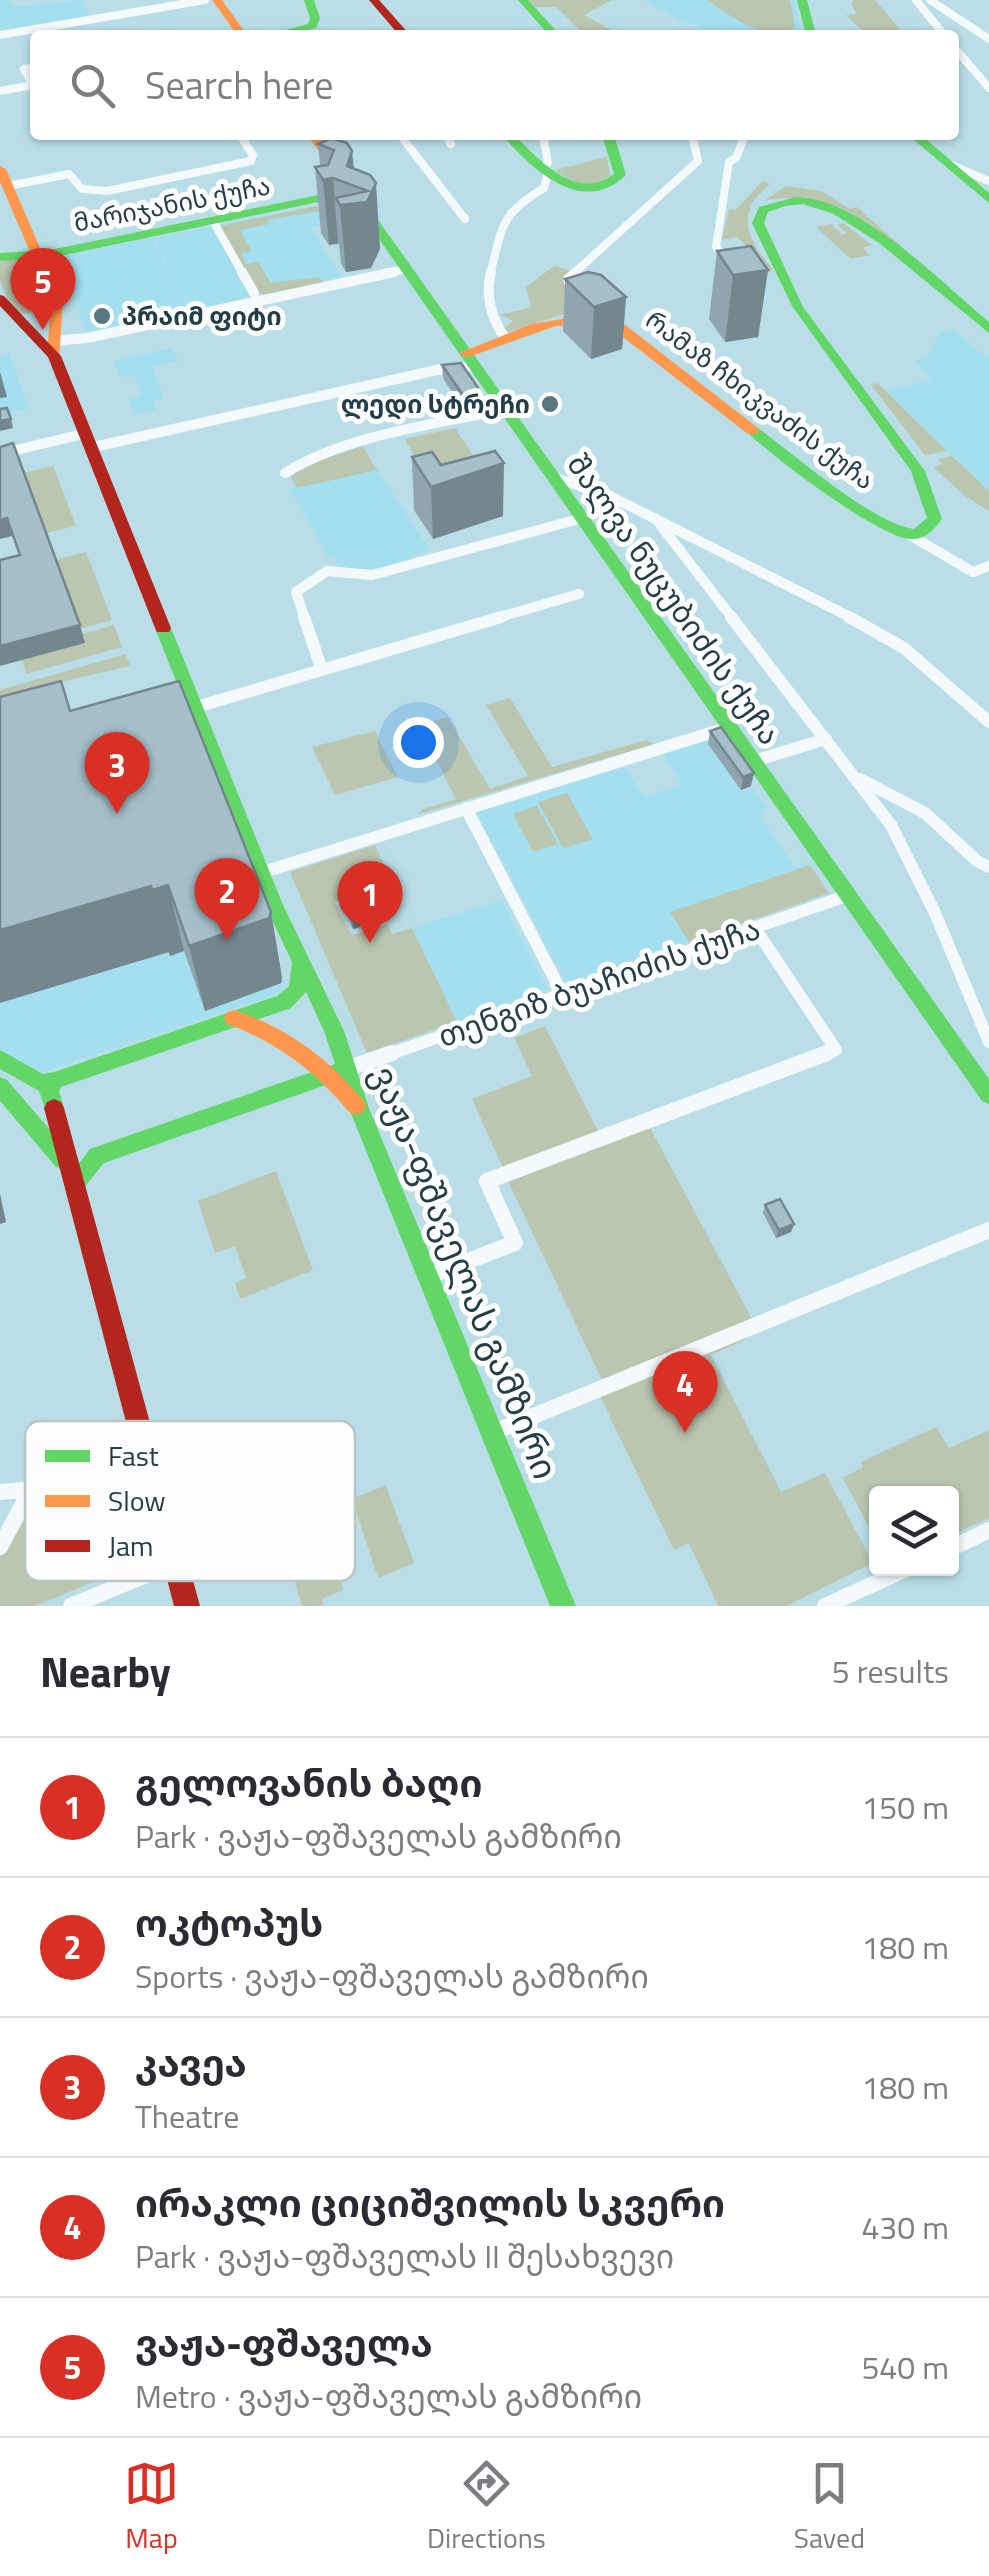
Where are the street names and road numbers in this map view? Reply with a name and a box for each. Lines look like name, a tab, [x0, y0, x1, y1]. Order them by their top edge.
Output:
street label: მარიჯანის ქუჩა	[71, 166, 273, 242]
street label: რამაზ ჩხიკვაძის ქუჩა	[638, 301, 882, 499]
street label: შალვა ნუცუბიძის ქუჩა	[556, 444, 792, 754]
street label: თენგიზ ბუაჩიძის ქუჩა	[432, 905, 766, 1059]
street label: ვაჟა-ფშაველას გამზირი	[357, 1057, 573, 1487]

